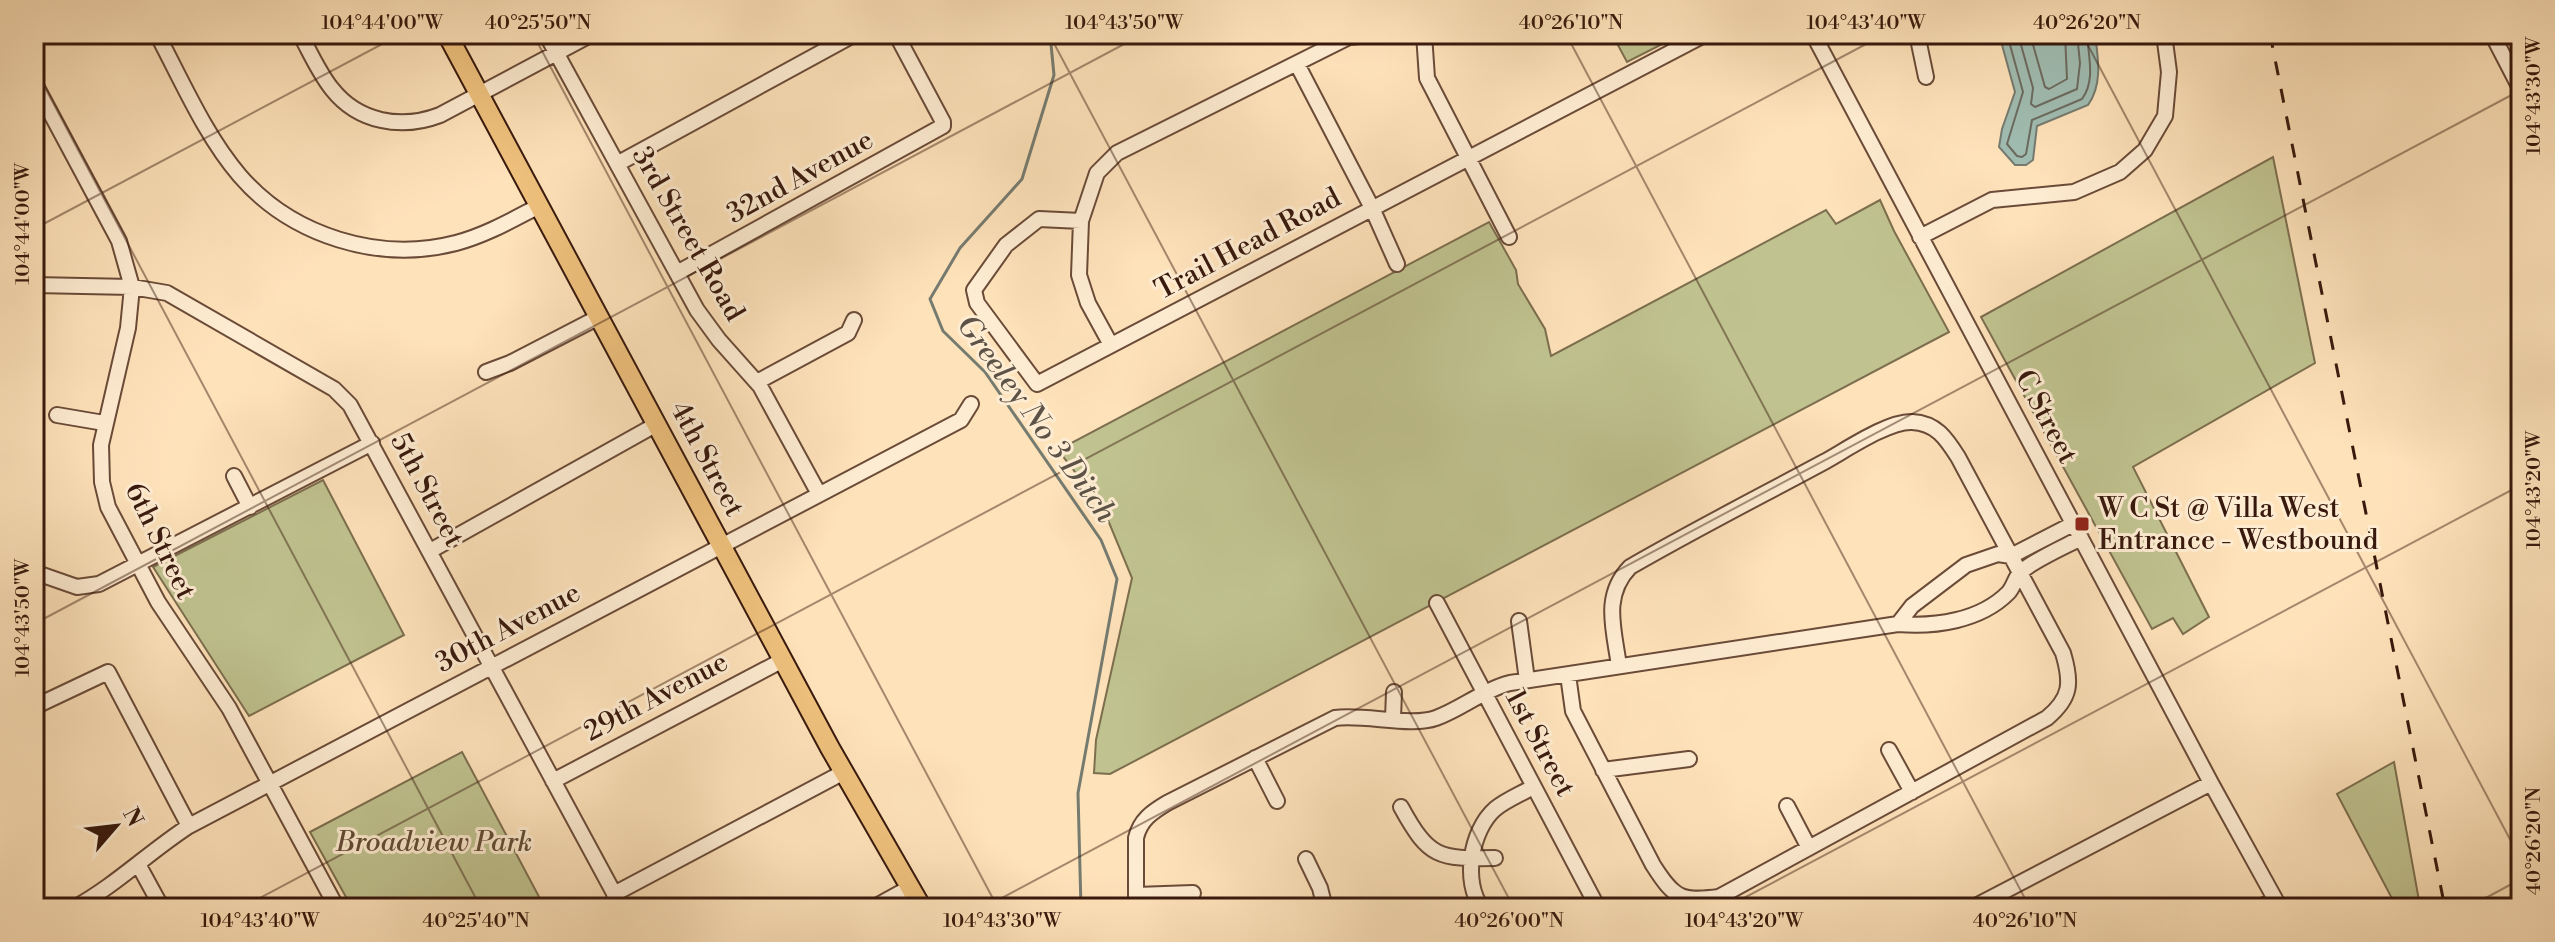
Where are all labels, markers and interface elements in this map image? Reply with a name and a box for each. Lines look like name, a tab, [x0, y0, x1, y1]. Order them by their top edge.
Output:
text: 104°44'00"W	[321, 11, 444, 36]
text: 40°25'50"N	[485, 11, 591, 36]
text: 104°43'50"W	[1065, 11, 1184, 36]
text: 40°26'10"N	[1519, 11, 1623, 36]
text: 104°43'40"W	[1806, 11, 1926, 36]
text: 40°26'20"N	[2033, 11, 2141, 36]
text: 104°43'30"W	[2522, 36, 2547, 155]
street label: 32nd Avenue	[721, 122, 879, 232]
street label: 3rd Street Road	[624, 140, 752, 328]
text: 104°44'00"W	[11, 162, 36, 285]
street label: Trail Head Road	[1149, 180, 1347, 308]
water label: Greeley No 3 Ditch	[948, 308, 1124, 531]
street label: C Street	[2007, 364, 2085, 470]
street label: 4th Street	[662, 395, 752, 523]
street label: 5th Street	[382, 427, 472, 553]
text: 104°43'20"W	[2522, 430, 2547, 549]
street label: 6th Street	[117, 477, 203, 605]
place label: W C St @ Villa West Entrance - Westbound	[2097, 491, 2378, 558]
marker: W C St @ Villa West Entrance - Westbound	[2073, 515, 2091, 533]
text: 104°43'50"W	[11, 558, 36, 677]
street label: 30th Avenue	[430, 575, 586, 681]
street label: 29th Avenue	[578, 644, 734, 750]
street label: 1st Street	[1497, 683, 1583, 803]
north arrow	[76, 786, 156, 866]
text: 40°26'20"N	[2522, 787, 2547, 895]
text: N	[116, 803, 149, 832]
park label: Broadview Park	[335, 825, 532, 860]
text: 104°43'40"W	[200, 909, 320, 934]
text: 40°25'40"N	[422, 909, 530, 934]
text: 104°43'30"W	[943, 909, 1062, 934]
text: 40°26'00"N	[1454, 909, 1564, 934]
text: 104°43'20"W	[1685, 909, 1804, 934]
text: 40°26'10"N	[1973, 909, 2077, 934]

